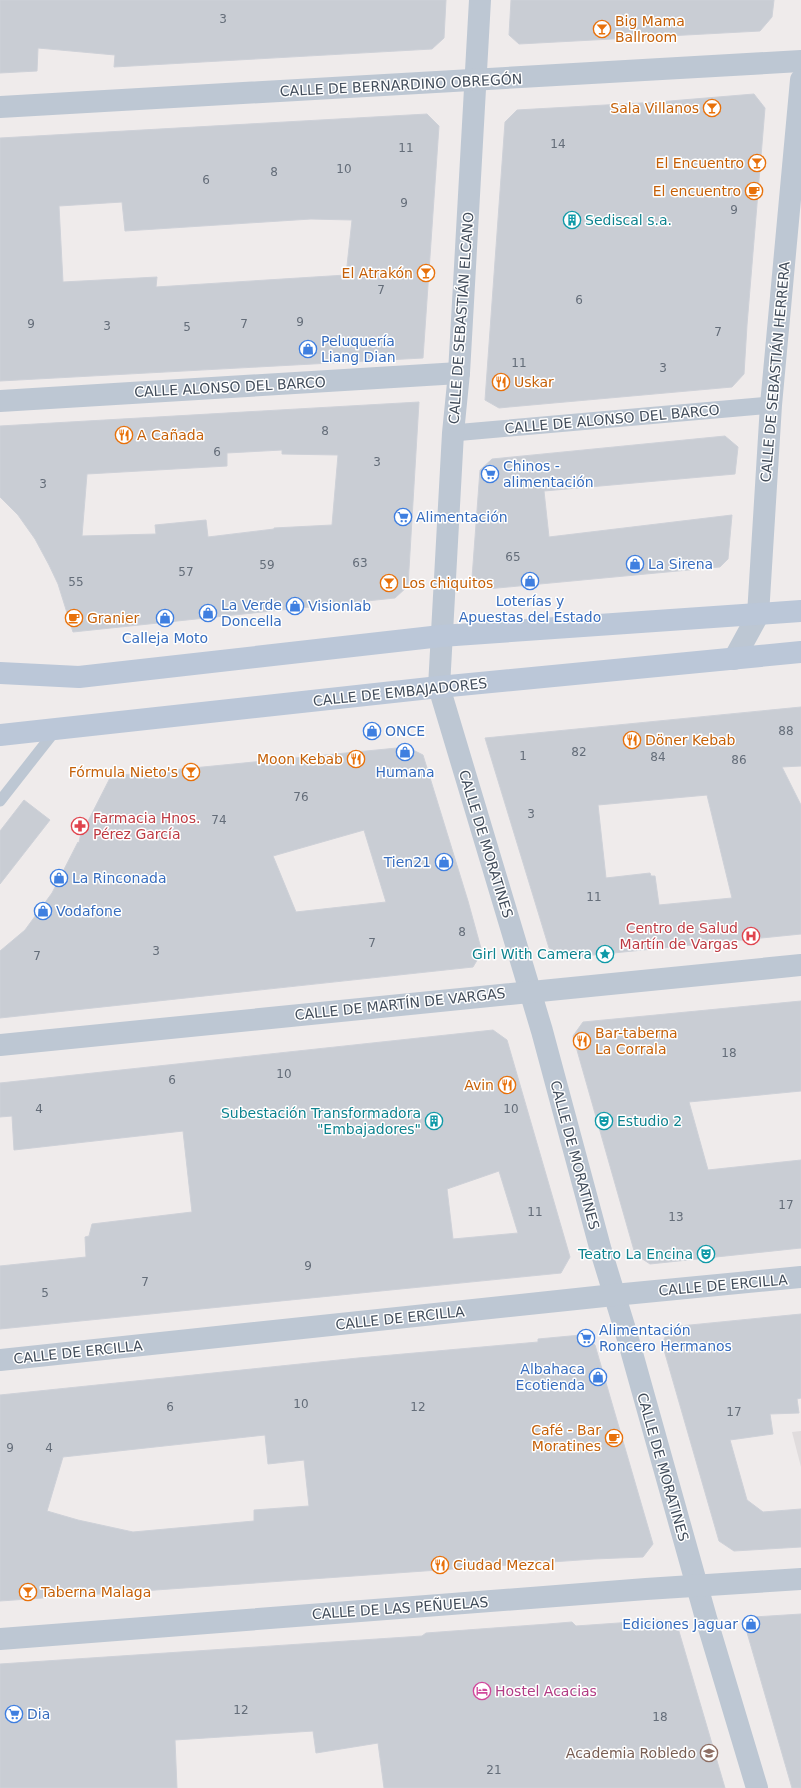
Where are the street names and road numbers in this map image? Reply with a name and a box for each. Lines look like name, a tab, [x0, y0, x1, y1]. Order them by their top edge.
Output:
street label: CALLE DE BERNARDINO OBREGÓN	[279, 70, 523, 99]
street label: CALLE DE SEBASTIÁN ELCANO	[446, 211, 476, 425]
street label: CALLE DE SEBASTIÁN HERRERA	[757, 260, 793, 483]
street label: CALLE ALONSO DEL BARCO	[134, 374, 326, 400]
street label: CALLE DE ALONSO DEL BARCO	[504, 402, 720, 436]
street label: CALLE DE EMBAJADORES	[312, 675, 488, 709]
street label: CALLE DE MORATINES	[456, 768, 516, 920]
street label: CALLE DE MARTÍN DE VARGAS	[294, 985, 506, 1023]
street label: CALLE DE MORATINES	[547, 1079, 603, 1232]
street label: CALLE DE ERCILLA	[658, 1271, 789, 1299]
street label: CALLE DE ERCILLA	[335, 1303, 466, 1333]
street label: CALLE DE ERCILLA	[13, 1337, 144, 1367]
street label: CALLE DE MORATINES	[634, 1391, 692, 1543]
street label: CALLE DE LAS PEÑUELAS	[311, 1594, 489, 1622]

